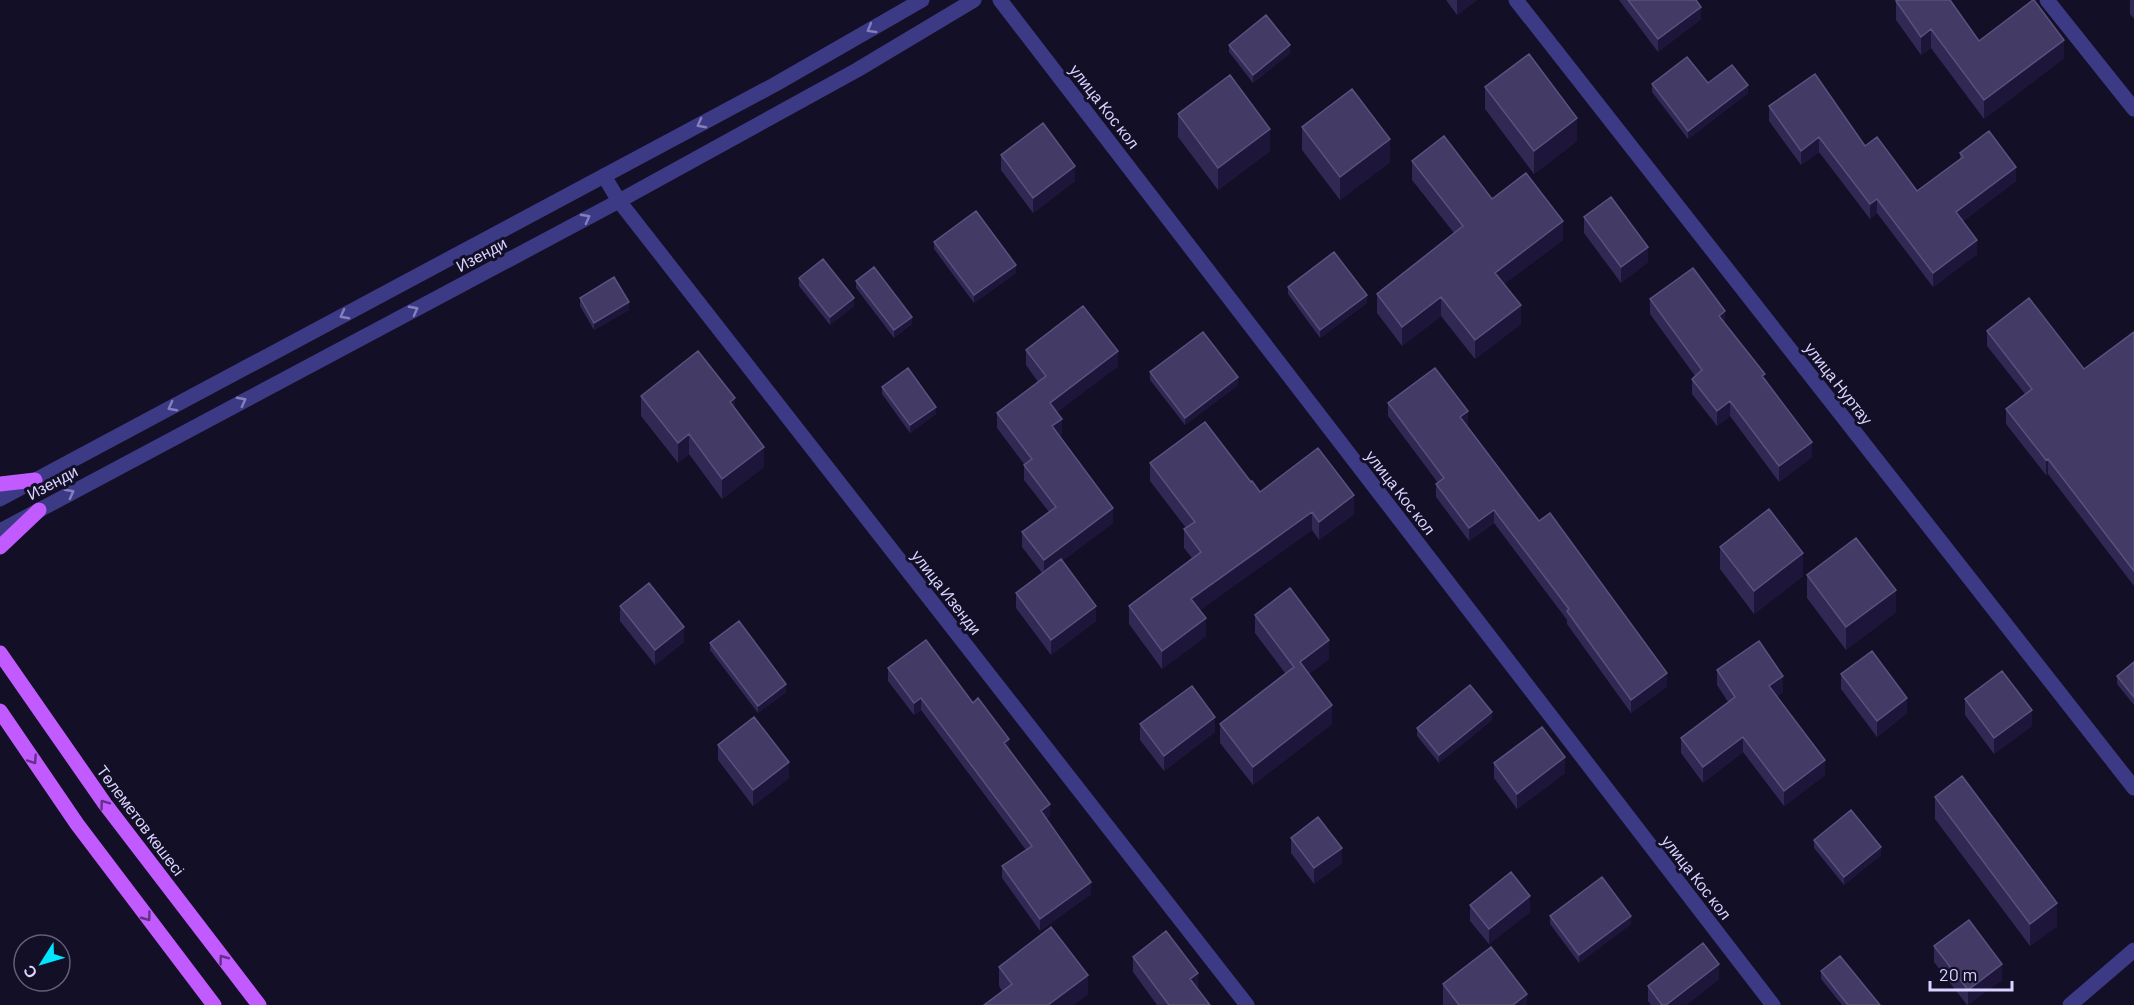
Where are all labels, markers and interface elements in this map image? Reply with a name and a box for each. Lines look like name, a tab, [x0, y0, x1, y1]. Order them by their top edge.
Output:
one-way arrow	[867, 22, 877, 33]
street label: улица Кос кол	[1066, 60, 1144, 152]
one-way arrow	[696, 117, 707, 128]
one-way arrow	[580, 214, 591, 225]
street label: Изенди	[452, 233, 510, 275]
one-way arrow	[408, 306, 419, 317]
one-way arrow	[339, 308, 350, 319]
street label: улица Нуртау	[1801, 338, 1877, 428]
one-way arrow	[236, 397, 247, 408]
one-way arrow	[167, 400, 178, 411]
street label: улица Кос кол	[1362, 446, 1440, 538]
street label: Изенди	[23, 461, 81, 503]
one-way arrow	[64, 489, 74, 500]
street label: улица Изенди	[908, 546, 986, 638]
one-way arrow	[26, 753, 37, 764]
street label: Төлеметов көшесі	[93, 761, 189, 879]
one-way arrow	[101, 799, 112, 810]
street label: улица Кос кол	[1658, 831, 1736, 923]
one-way arrow	[140, 911, 151, 922]
north arrow	[12, 933, 72, 993]
one-way arrow	[219, 954, 230, 965]
scale bar	[1930, 954, 2012, 992]
text: С	[18, 962, 41, 983]
text: 20 m	[1939, 963, 1977, 985]

